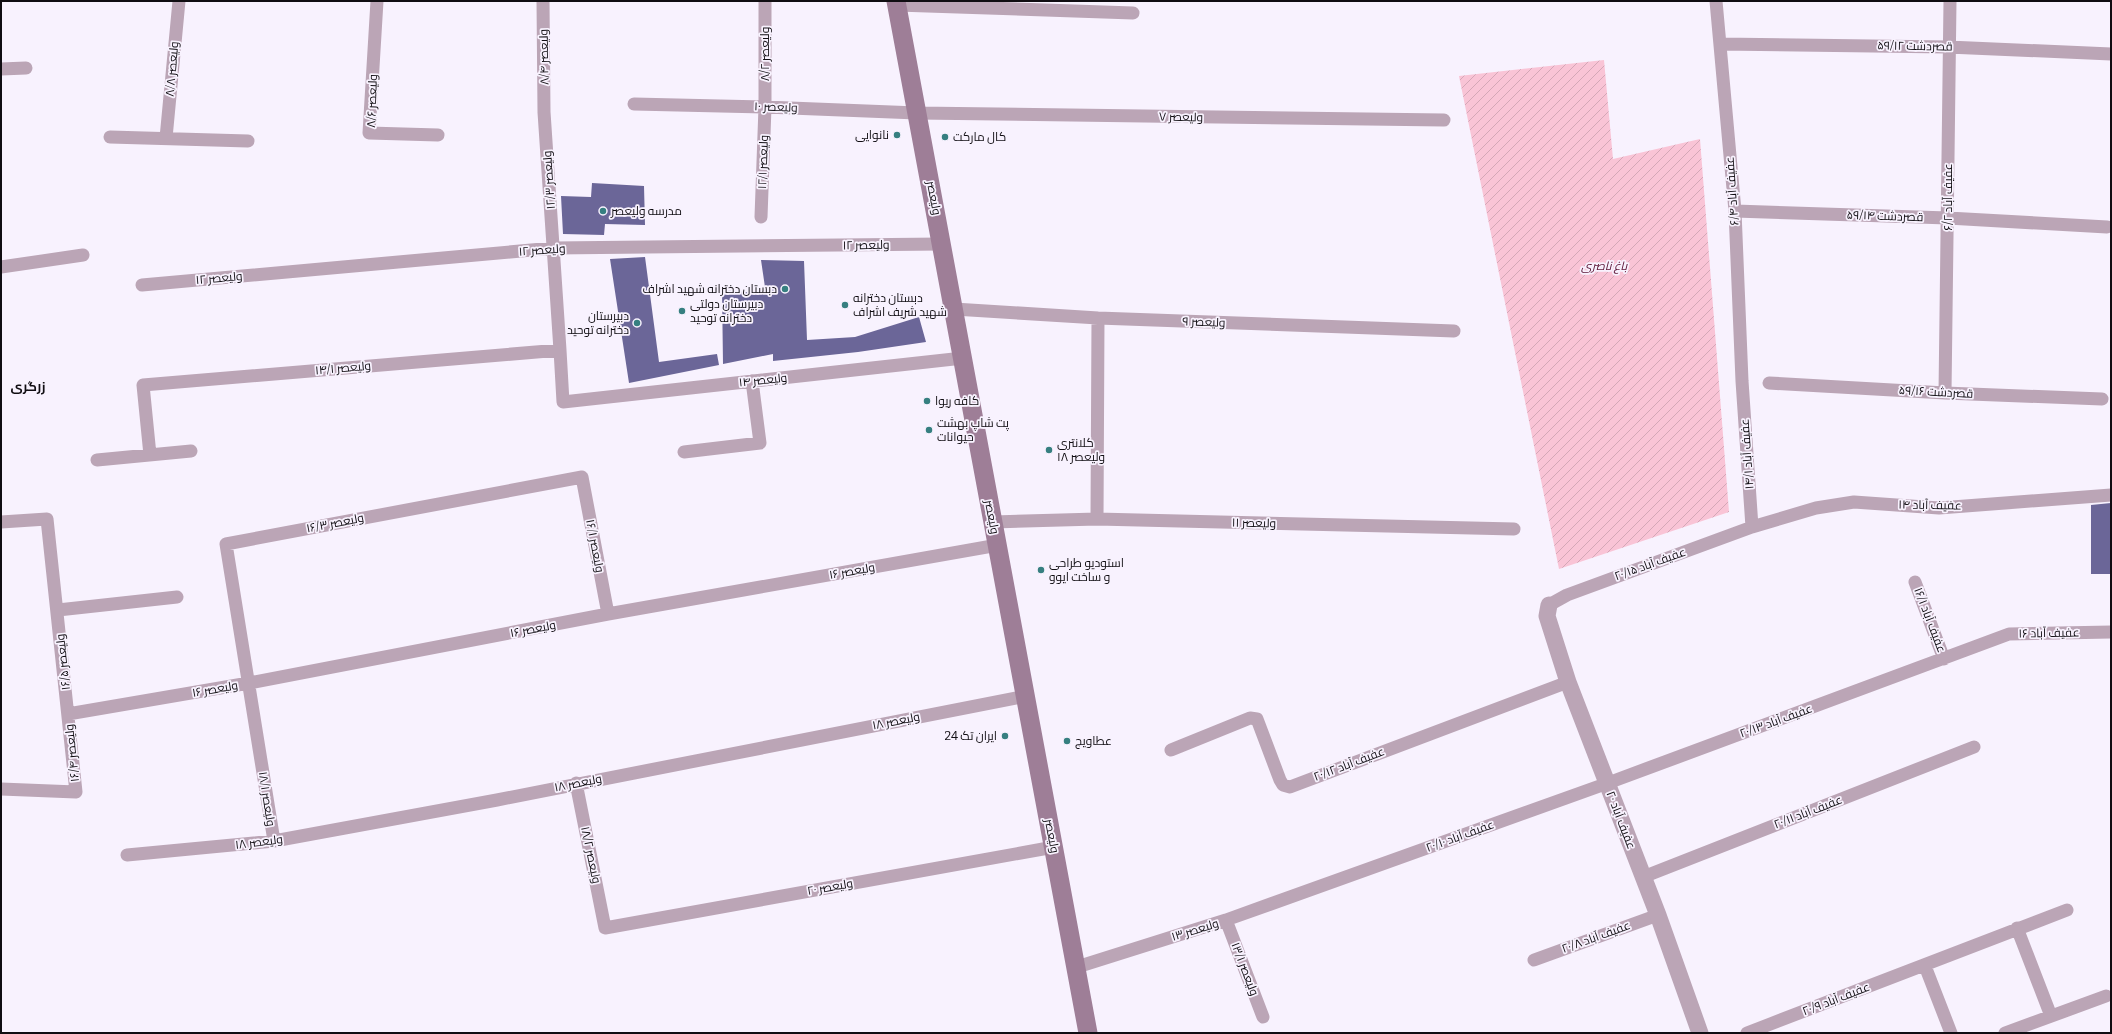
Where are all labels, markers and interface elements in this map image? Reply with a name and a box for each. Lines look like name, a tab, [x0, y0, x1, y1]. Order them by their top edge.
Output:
street label: ۸/۲ ولیعصر	[758, 27, 772, 81]
street label: ۸/۴ ولیعصر	[537, 29, 551, 85]
street label: ۵۹/۱۲ قصردشت	[1877, 38, 1953, 54]
street label: ۸/۸ ولیعصر	[163, 41, 181, 97]
street label: ۸/۶ ولیعصر	[364, 74, 380, 128]
street label: ۱۰ ولیعصر	[754, 99, 798, 115]
street label: ۷ ولیعصر	[1159, 110, 1203, 124]
place label: نانوایی	[855, 128, 889, 142]
marker: نانوایی	[892, 130, 902, 140]
place label: کال مارکت	[953, 130, 1006, 144]
marker: کال مارکت	[940, 132, 950, 142]
street label: ۱۲/۱ ولیعصر	[755, 135, 771, 189]
street label: ۱۲/۳ ولیعصر	[540, 150, 558, 210]
street label: عفیف آباد ۶/۴	[1723, 156, 1741, 226]
street label: عفیف آباد ۶/۲	[1941, 163, 1955, 231]
street label: ولیعصر	[924, 179, 944, 216]
place label: مدرسه ولیعصر	[610, 204, 682, 218]
marker: مدرسه ولیعصر	[598, 206, 608, 216]
street label: ۵۹/۱۴ قصردشت	[1846, 208, 1924, 224]
street label: ۱۲ ولیعصر	[842, 238, 890, 252]
street label: ۱۲ ولیعصر	[518, 241, 566, 259]
park label: باغ ناصری	[1581, 259, 1628, 274]
street label: ۱۲ ولیعصر	[195, 269, 243, 287]
place label: دبستان دخترانه شهید اشراف	[643, 282, 777, 296]
marker: دبستان دخترانه شهید اشراف	[780, 284, 790, 294]
place label: دبستان دخترانه شهید شریف اشراف	[853, 291, 947, 319]
place label: دبیرستان دولتی دخترانه توحید	[690, 297, 763, 325]
marker: دبستان دخترانه شهید شریف اشراف	[840, 300, 850, 310]
marker: دبیرستان دولتی دخترانه توحید	[677, 306, 687, 316]
place label: دبیرستان دخترانه توحید	[567, 309, 629, 337]
street label: ۹ ولیعصر	[1182, 314, 1226, 330]
marker: دبیرستان دخترانه توحید	[632, 318, 642, 328]
street label: ۱۴/۱ ولیعصر	[314, 359, 372, 377]
street label: ۱۴ ولیعصر	[738, 371, 788, 389]
district label: زرگری	[11, 379, 45, 395]
street label: ۵۹/۱۶ قصردشت	[1898, 383, 1974, 401]
place label: کافه ریوا	[935, 394, 979, 408]
marker: کافه ریوا	[922, 396, 932, 406]
place label: پت شاپ بهشت حیوانات	[937, 416, 1010, 444]
street label: عفیف آباد ۱۴/۱	[1738, 418, 1756, 490]
marker: پت شاپ بهشت حیوانات	[924, 425, 934, 435]
place label: کلانتری ۱۸ ولیعصر	[1057, 436, 1105, 464]
marker: کلانتری ۱۸ ولیعصر	[1044, 445, 1054, 455]
street label: عفیف آباد ۱۴	[1898, 497, 1962, 513]
street label: ولیعصر	[982, 498, 1002, 535]
street label: ۱۶/۳ ولیعصر	[305, 511, 365, 535]
street label: ۱۱ ولیعصر	[1232, 516, 1276, 530]
street label: ۱۶/۱ ولیعصر	[583, 518, 607, 574]
street label: عفیف آباد ۲۰/۱۵	[1612, 545, 1688, 583]
place label: استودیو طراحی و ساخت ایوو	[1049, 556, 1124, 584]
street label: ۱۶ ولیعصر	[828, 560, 876, 582]
marker: استودیو طراحی و ساخت ایوو	[1036, 565, 1046, 575]
street label: عفیف آباد ۱۶/۱	[1911, 586, 1949, 654]
street label: ۱۶ ولیعصر	[509, 618, 557, 640]
street label: عفیف آباد ۱۶	[2018, 625, 2080, 641]
street label: ۱۶/۵ ولیعصر	[53, 633, 73, 691]
street label: ۱۶ ولیعصر	[191, 678, 239, 700]
street label: عفیف آباد ۲۰/۱۳	[1738, 701, 1814, 741]
street label: ۱۸ ولیعصر	[871, 710, 921, 732]
street label: ۱۶/۴ ولیعصر	[62, 723, 82, 783]
place label: ایران تک 24	[944, 729, 997, 743]
marker: ایران تک 24	[1000, 731, 1010, 741]
place label: عطاویچ	[1075, 734, 1112, 749]
marker: عطاویچ	[1062, 736, 1072, 746]
street label: عفیف آباد ۲۰/۱۲	[1312, 744, 1386, 784]
street label: ۱۸/۱ ولیعصر	[256, 770, 278, 828]
street label: ۱۸ ولیعصر	[553, 772, 603, 794]
street label: عفیف آباد ۲۰	[1604, 789, 1638, 851]
street label: عفیف آباد ۲۰/۱۱	[1772, 793, 1844, 831]
street label: ولیعصر	[1042, 817, 1062, 854]
street label: عفیف آباد ۲۰/۱۰	[1424, 817, 1496, 855]
street label: ۱۸/۲ ولیعصر	[578, 825, 604, 885]
street label: ۱۸ ولیعصر	[234, 832, 284, 852]
street label: ۲۰ ولیعصر	[806, 876, 854, 898]
street label: ۱۳ ولیعصر	[1170, 916, 1220, 944]
street label: عفیف آباد ۲۰/۸	[1560, 918, 1632, 956]
street label: ۱۳/۱ ولیعصر	[1228, 940, 1262, 998]
street label: عفیف آباد ۲۰/۹	[1800, 980, 1872, 1018]

